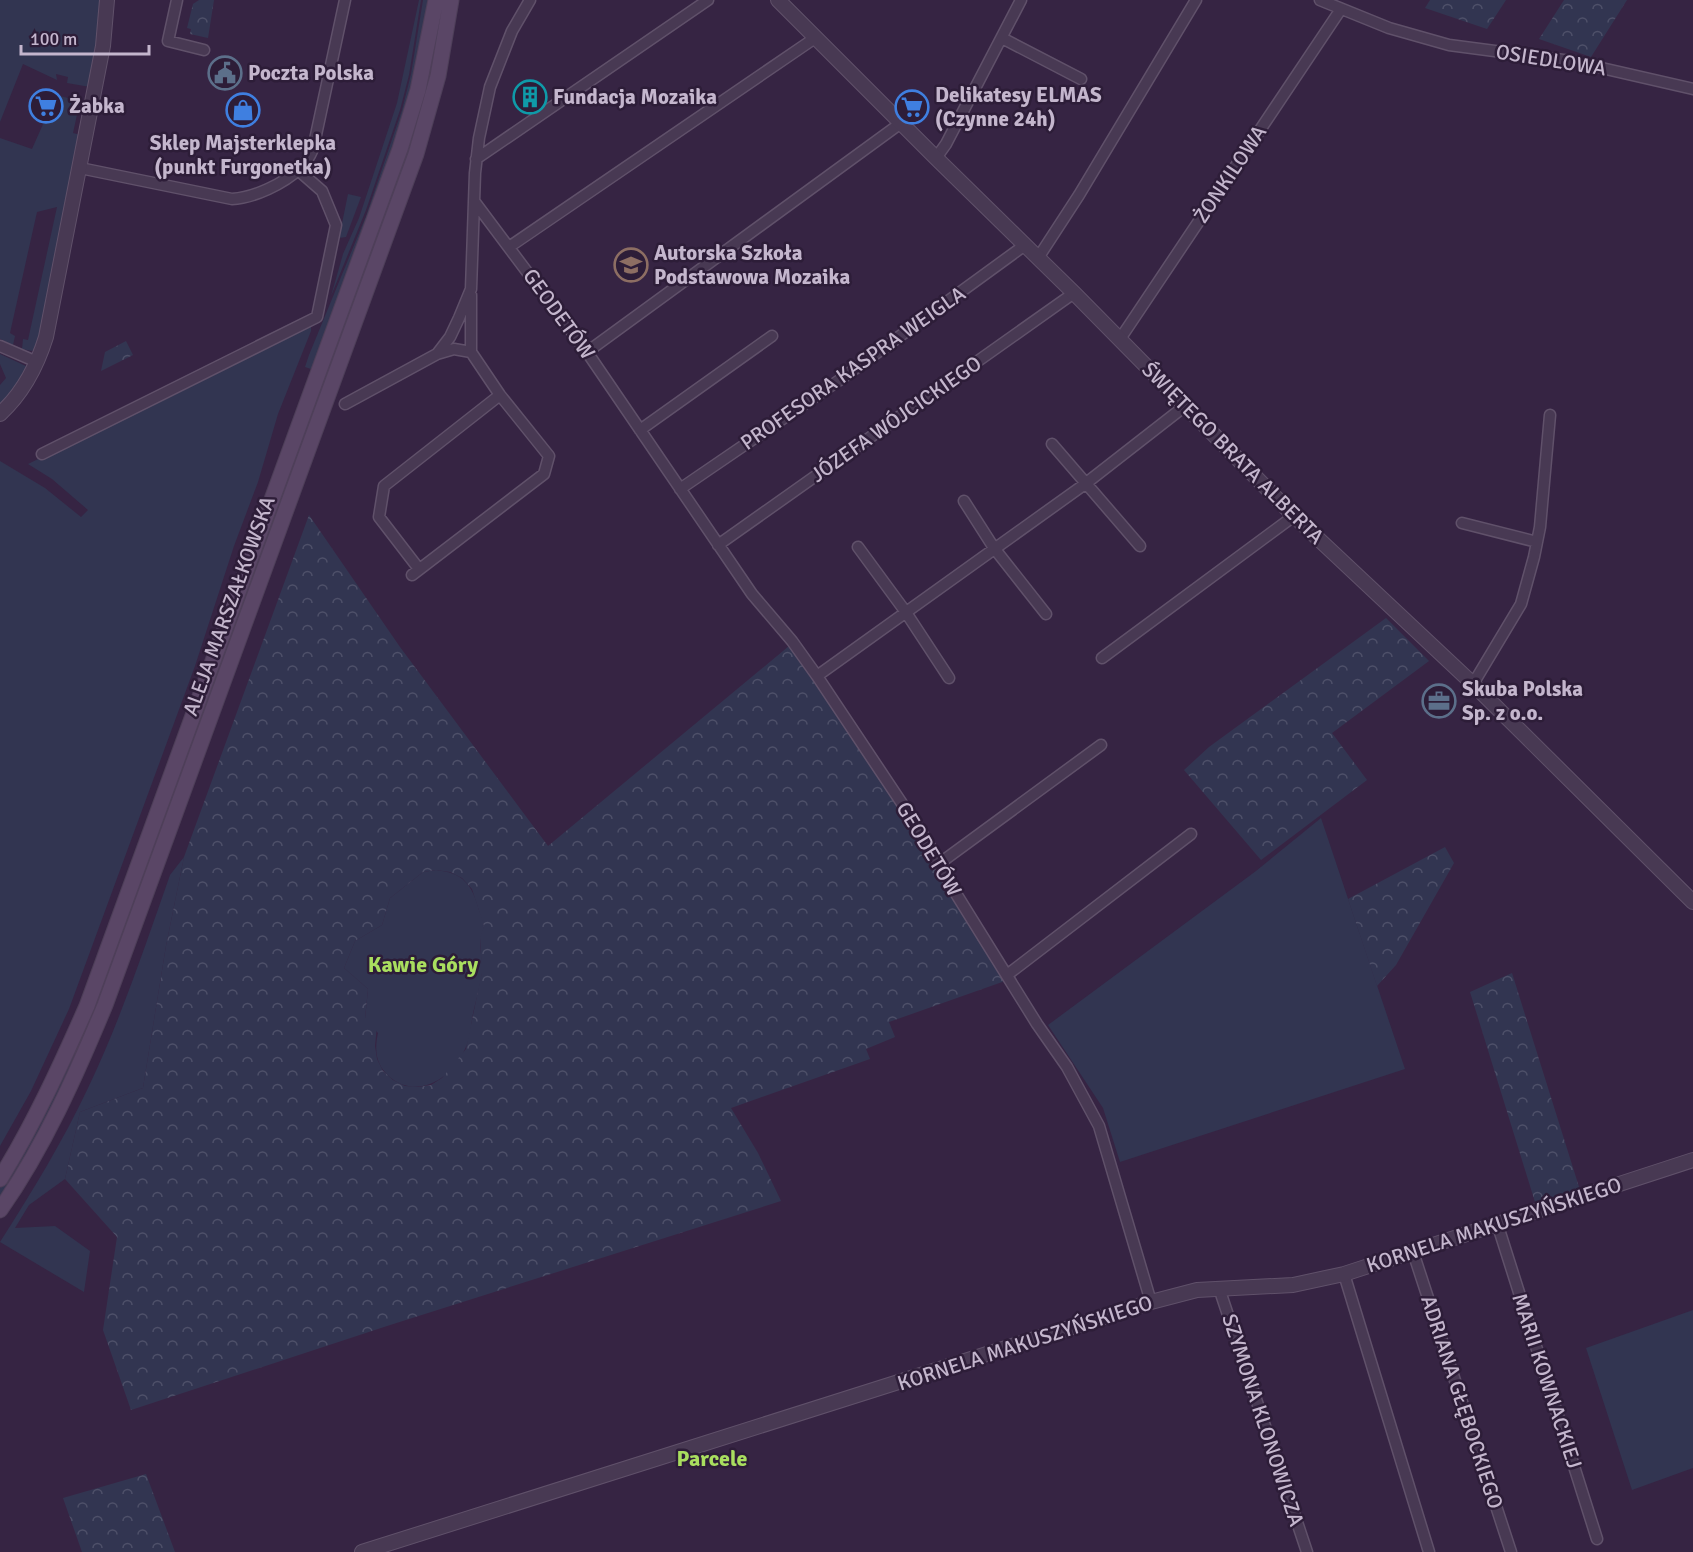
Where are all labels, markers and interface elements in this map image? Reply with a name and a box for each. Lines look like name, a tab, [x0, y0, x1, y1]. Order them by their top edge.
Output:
scale bar	[21, 18, 148, 56]
text: 100 m	[30, 28, 77, 50]
street label: OSIEDLOWA	[1494, 38, 1608, 82]
public building icon: Poczta Polska	[207, 55, 243, 91]
place label: Poczta Polska	[248, 60, 374, 86]
building icon: Fundacja Mozaika	[512, 79, 548, 115]
place label: Delikatesy ELMAS (Czynne 24h)	[935, 82, 1102, 132]
place label: Fundacja Mozaika	[553, 84, 717, 110]
supermarket icon: Żabka	[28, 88, 64, 124]
supermarket icon: Delikatesy ELMAS (Czynne 24h)	[894, 89, 930, 125]
shop icon: Sklep Majsterklepka (punkt Furgonetka)	[225, 92, 261, 128]
place label: Żabka	[69, 93, 125, 119]
street label: ŻONKILOWA	[1188, 120, 1272, 228]
place label: Sklep Majsterklepka (punkt Furgonetka)	[150, 130, 336, 180]
place label: Autorska Szkoła Podstawowa Mozaika	[654, 240, 851, 290]
school or university icon: Autorska Szkoła Podstawowa Mozaika	[613, 247, 649, 283]
street label: GEODETÓW	[517, 264, 601, 365]
street label: PROFESORA KASPRA WEIGLA	[736, 280, 970, 456]
street label: JÓZEFA WÓJCICKIEGO	[805, 350, 987, 488]
street label: ŚWIĘTEGO BRATA ALBERTA	[1137, 357, 1330, 550]
street label: ALEJA MARSZAŁKOWSKA	[177, 492, 281, 719]
place label: Skuba Polska Sp. z o.o.	[1462, 676, 1583, 726]
office icon: Skuba Polska Sp. z o.o.	[1421, 683, 1457, 719]
street label: GEODETÓW	[891, 797, 967, 901]
district label: Kawie Góry	[368, 951, 478, 978]
street label: KORNELA MAKUSZYŃSKIEGO	[1363, 1171, 1625, 1279]
street label: KORNELA MAKUSZYŃSKIEGO	[894, 1289, 1156, 1397]
street label: MARII KOWNACKIEJ	[1506, 1290, 1588, 1472]
street label: ADRIANA GŁĘBOCKIEGO	[1415, 1292, 1509, 1512]
street label: SZYMONA KLONOWICZA	[1216, 1311, 1310, 1530]
district label: Parcele	[677, 1445, 748, 1472]

